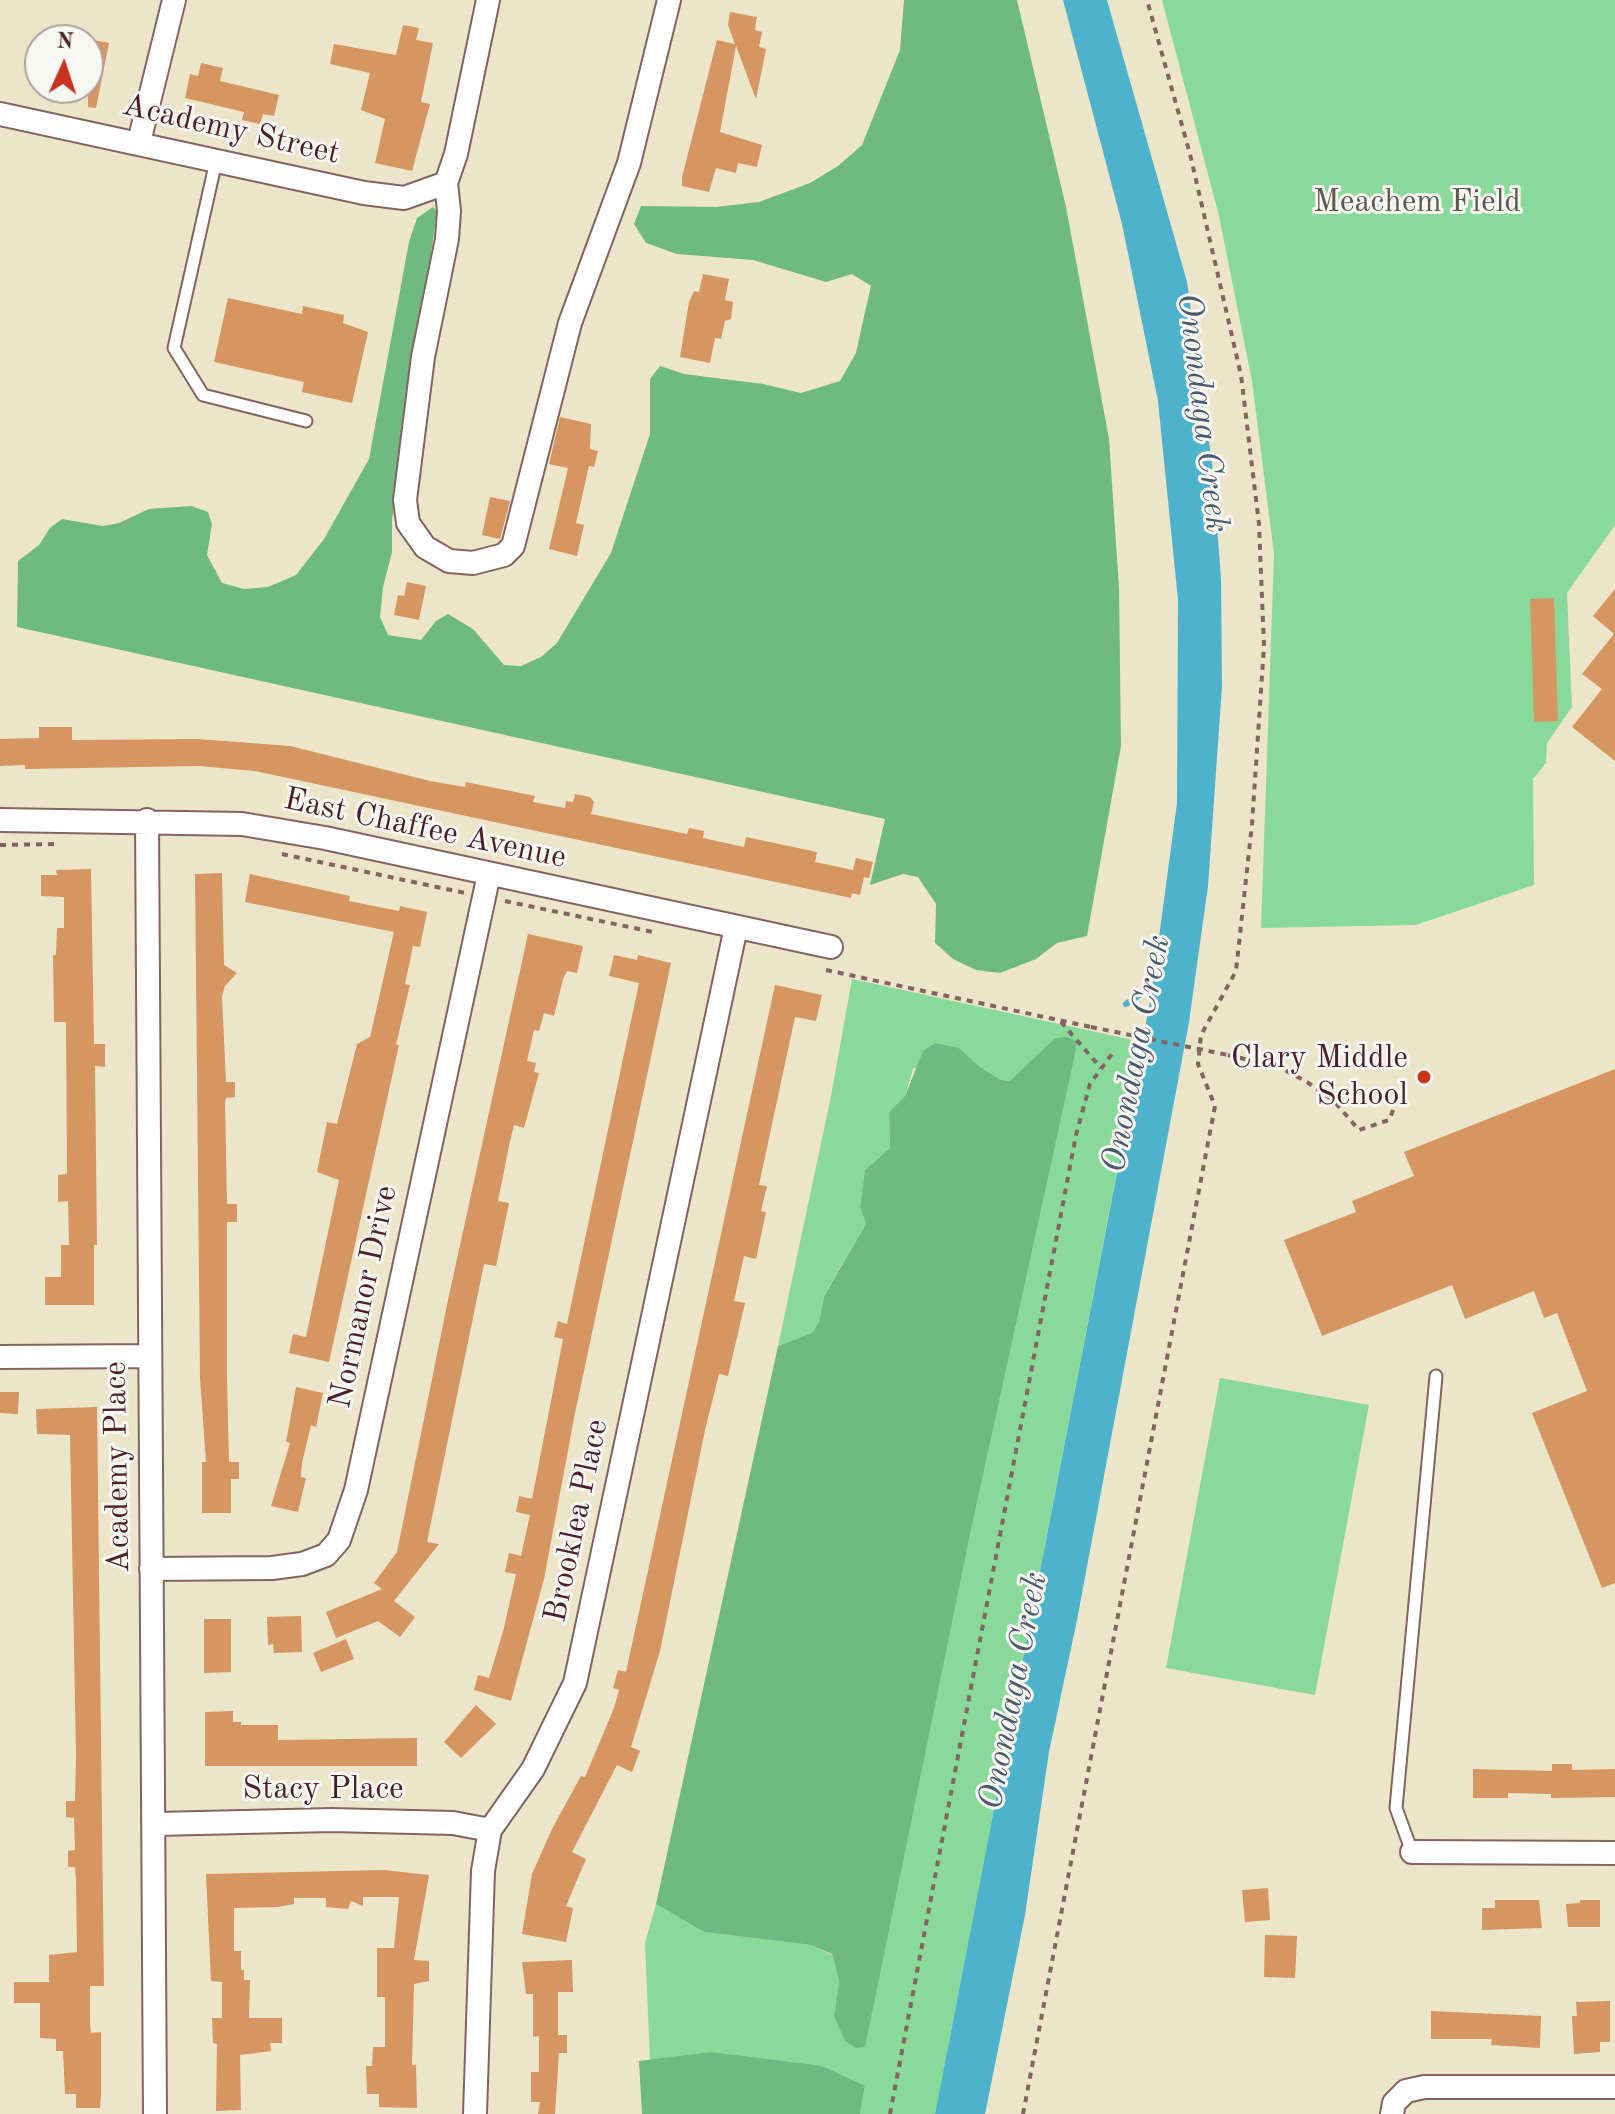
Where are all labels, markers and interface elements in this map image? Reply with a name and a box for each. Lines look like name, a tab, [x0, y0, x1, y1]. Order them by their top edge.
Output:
north arrow	[24, 24, 104, 104]
text: N	[56, 31, 74, 53]
street label: Academy Street	[119, 86, 343, 174]
park label: Meachem Field	[1313, 184, 1521, 222]
water label: Onondaga Creek	[1167, 291, 1237, 535]
street label: East Chaffee Avenue	[280, 780, 570, 878]
water label: Onondaga Creek	[1094, 932, 1180, 1176]
place label: Clary Middle School	[1231, 1040, 1408, 1115]
marker: Clary Middle School	[1415, 1068, 1433, 1086]
street label: Normanor Drive	[322, 1182, 406, 1412]
street label: Academy Place	[97, 1361, 139, 1573]
street label: Brooklea Place	[537, 1416, 617, 1626]
water label: Onondaga Creek	[971, 1569, 1057, 1813]
street label: Stacy Place	[242, 1771, 404, 1809]

